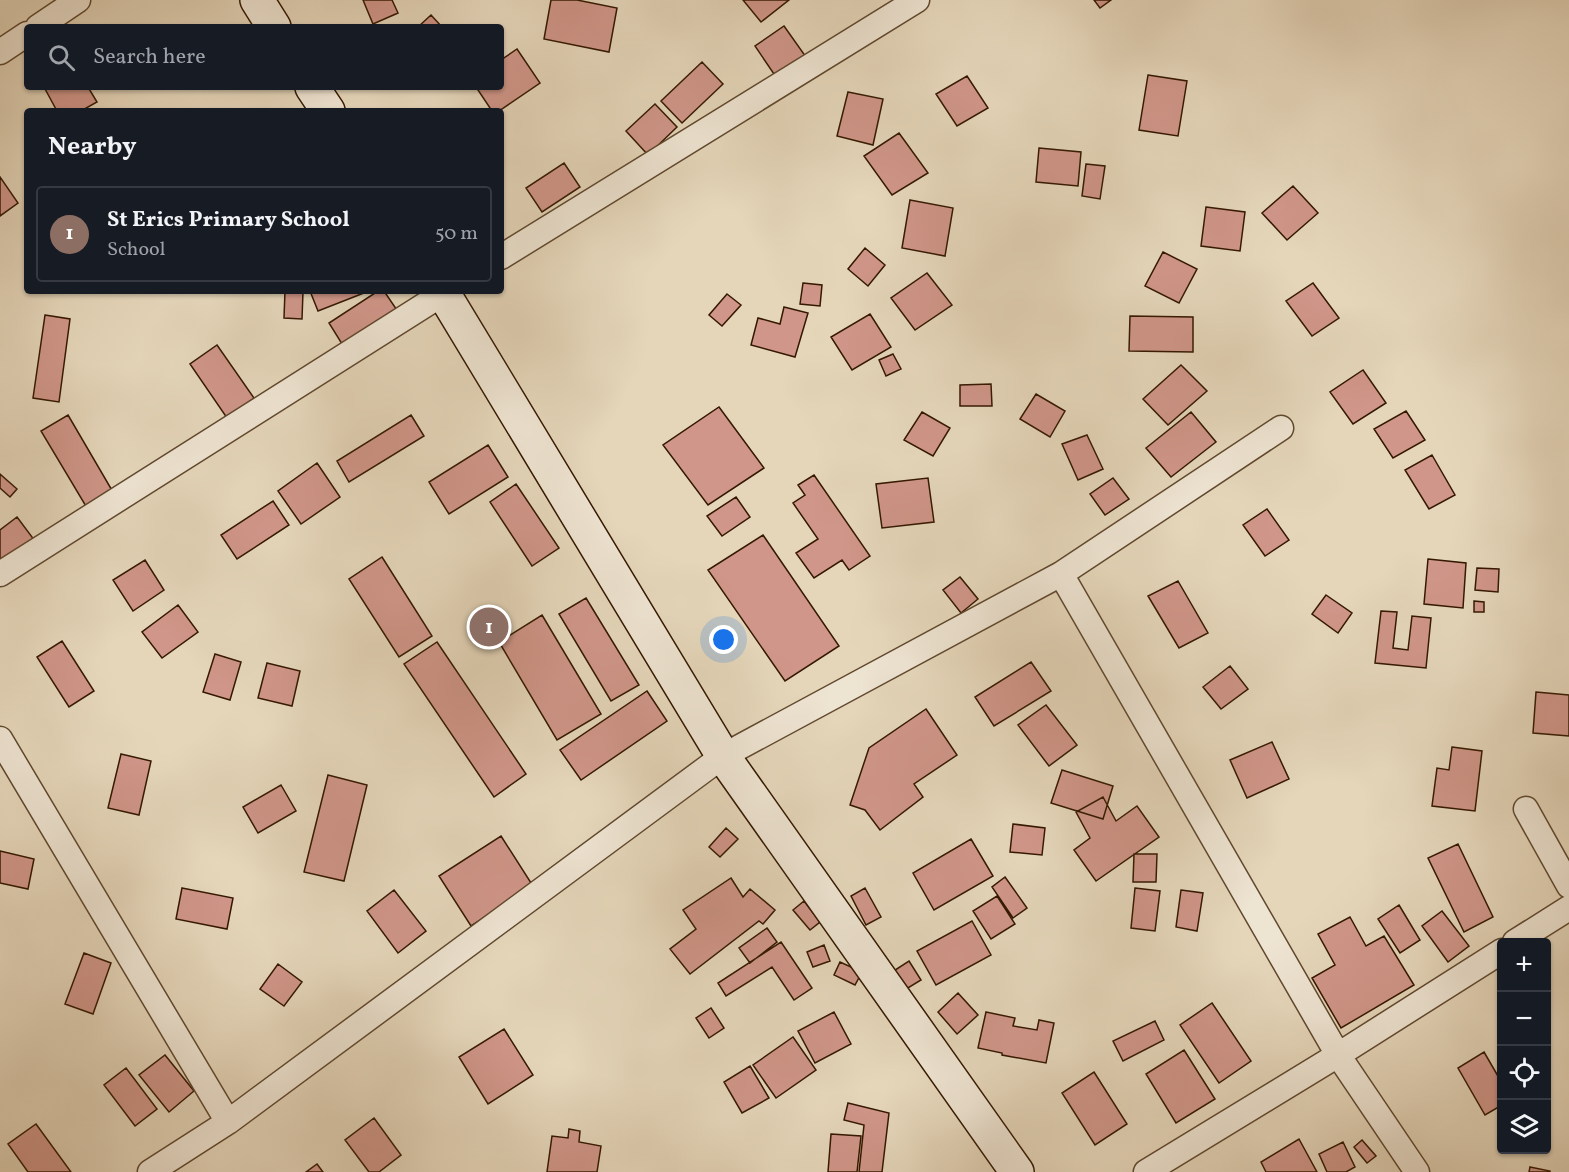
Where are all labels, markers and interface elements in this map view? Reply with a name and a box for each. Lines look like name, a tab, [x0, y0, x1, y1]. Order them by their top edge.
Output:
search box	[24, 24, 504, 90]
icon: search	[45, 41, 78, 74]
text: Search here	[93, 42, 206, 73]
text: Nearby	[48, 129, 137, 165]
text: St Erics Primary School	[107, 205, 350, 236]
text: 1	[65, 220, 74, 248]
text: 50 m	[435, 220, 478, 248]
text: School	[107, 236, 165, 264]
pin: 1	[470, 604, 508, 650]
your location	[709, 625, 738, 654]
map controls	[1497, 938, 1551, 1154]
button: +	[1497, 938, 1551, 992]
button: −	[1497, 992, 1551, 1046]
button: locate	[1497, 1046, 1551, 1100]
button: layers	[1497, 1100, 1551, 1154]

